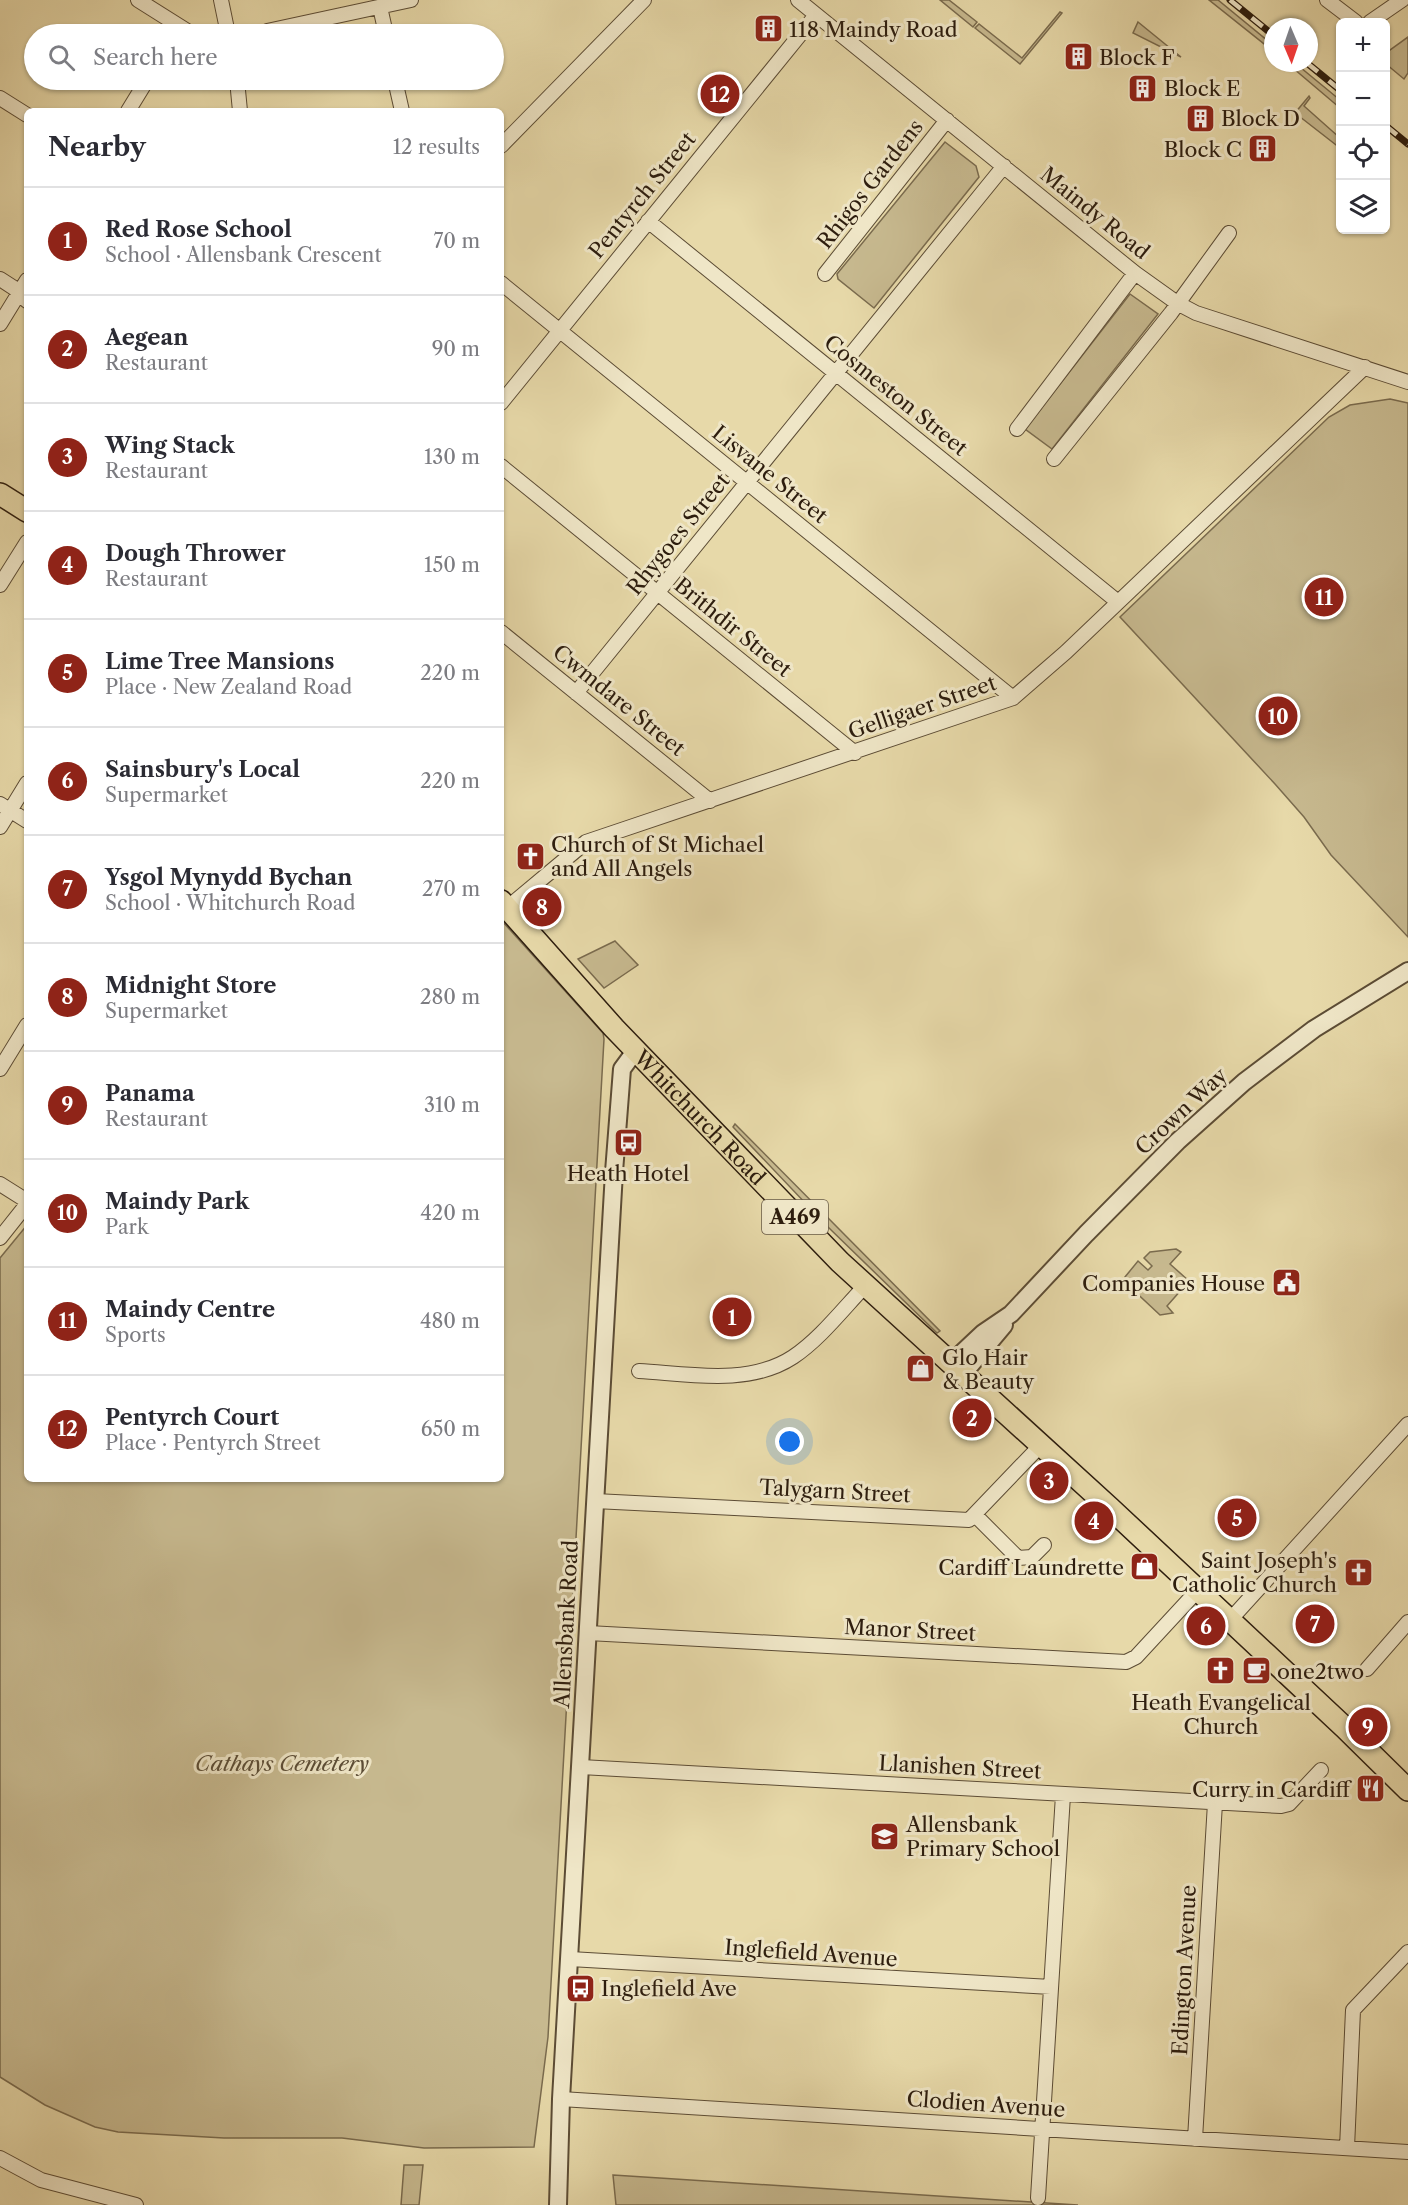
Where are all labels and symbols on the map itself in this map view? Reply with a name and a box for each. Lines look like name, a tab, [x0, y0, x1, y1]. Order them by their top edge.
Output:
building icon: 118 Maindy Road	[752, 13, 784, 45]
place label: 118 Maindy Road	[789, 17, 958, 42]
north arrow	[1264, 18, 1318, 72]
building icon: Block F	[1062, 41, 1094, 73]
place label: Block F	[1099, 45, 1175, 70]
pin: 12	[700, 72, 740, 116]
building icon: Block E	[1127, 72, 1159, 104]
place label: Block E	[1164, 76, 1240, 101]
building icon: Block D	[1184, 102, 1216, 134]
place label: Block D	[1221, 106, 1300, 131]
street label: Rhigos Gardens	[812, 114, 928, 254]
street label: Pentyrch Street	[583, 126, 701, 263]
building icon: Block C	[1247, 133, 1279, 165]
place label: Block C	[1164, 137, 1242, 162]
street label: Maindy Road	[1036, 161, 1155, 265]
street label: Cosmeston Street	[819, 330, 973, 461]
street label: Lisvane Street	[707, 420, 833, 528]
street label: Rhygoes Street	[621, 468, 735, 600]
street label: Brithdir Street	[670, 572, 797, 682]
pin: 11	[1304, 574, 1344, 620]
street label: Cwmdare Street	[548, 639, 690, 761]
street label: Gelligaer Street	[845, 670, 1000, 744]
pin: 10	[1258, 694, 1298, 738]
place label: Church of St Michael and All Angels	[551, 832, 764, 881]
church icon: Church of St Michael and All Angels	[514, 840, 546, 872]
pin: 8	[522, 884, 562, 930]
street label: Whitchurch Road	[629, 1044, 771, 1190]
street label: Crown Way	[1130, 1062, 1232, 1160]
bus stop icon: Heath Hotel	[612, 1126, 644, 1158]
place label: Heath Hotel	[567, 1161, 689, 1186]
road number: A469	[762, 1200, 828, 1234]
public building icon: Companies House	[1270, 1267, 1302, 1299]
place label: Companies House	[1082, 1271, 1265, 1296]
pin: 1	[712, 1294, 752, 1340]
place label: Glo Hair & Beauty	[942, 1345, 1034, 1394]
shop icon: Glo Hair & Beauty	[905, 1353, 937, 1385]
pin: 2	[952, 1396, 992, 1440]
your location	[775, 1427, 804, 1456]
pin: 3	[1030, 1458, 1068, 1504]
street label: Talygarn Street	[759, 1475, 912, 1507]
pin: 5	[1218, 1496, 1256, 1540]
pin: 4	[1074, 1498, 1114, 1544]
street label: Allensbank Road	[549, 1539, 583, 1710]
place label: Saint Joseph's Catholic Church	[1172, 1548, 1337, 1597]
shop icon: Cardiff Laundrette	[1129, 1551, 1161, 1583]
place label: Cardiff Laundrette	[938, 1555, 1124, 1580]
church icon: Saint Joseph's Catholic Church	[1342, 1556, 1374, 1588]
pin: 7	[1296, 1602, 1334, 1646]
pin: 6	[1186, 1604, 1226, 1648]
street label: Manor Street	[844, 1614, 977, 1646]
church icon: Heath Evangelical Church	[1205, 1655, 1237, 1687]
cafe icon: one2two	[1240, 1655, 1272, 1687]
place label: one2two	[1277, 1659, 1364, 1684]
place label: Heath Evangelical Church	[1131, 1690, 1311, 1739]
pin: 9	[1348, 1704, 1388, 1750]
street label: Llanishen Street	[878, 1750, 1043, 1784]
park label: Cathays Cemetery	[195, 1751, 369, 1776]
restaurant icon: Curry in Cardiff	[1355, 1773, 1387, 1805]
place label: Curry in Cardiff	[1192, 1777, 1353, 1802]
place label: Allensbank Primary School	[905, 1812, 1060, 1861]
school or university icon: Allensbank Primary School	[869, 1820, 901, 1852]
street label: Edington Avenue	[1167, 1884, 1201, 2056]
street label: Inglefield Avenue	[724, 1934, 898, 1972]
bus stop icon: Inglefield Ave	[564, 1972, 596, 2004]
place label: Inglefield Ave	[601, 1976, 737, 2001]
street label: Clodien Avenue	[906, 2086, 1066, 2122]

